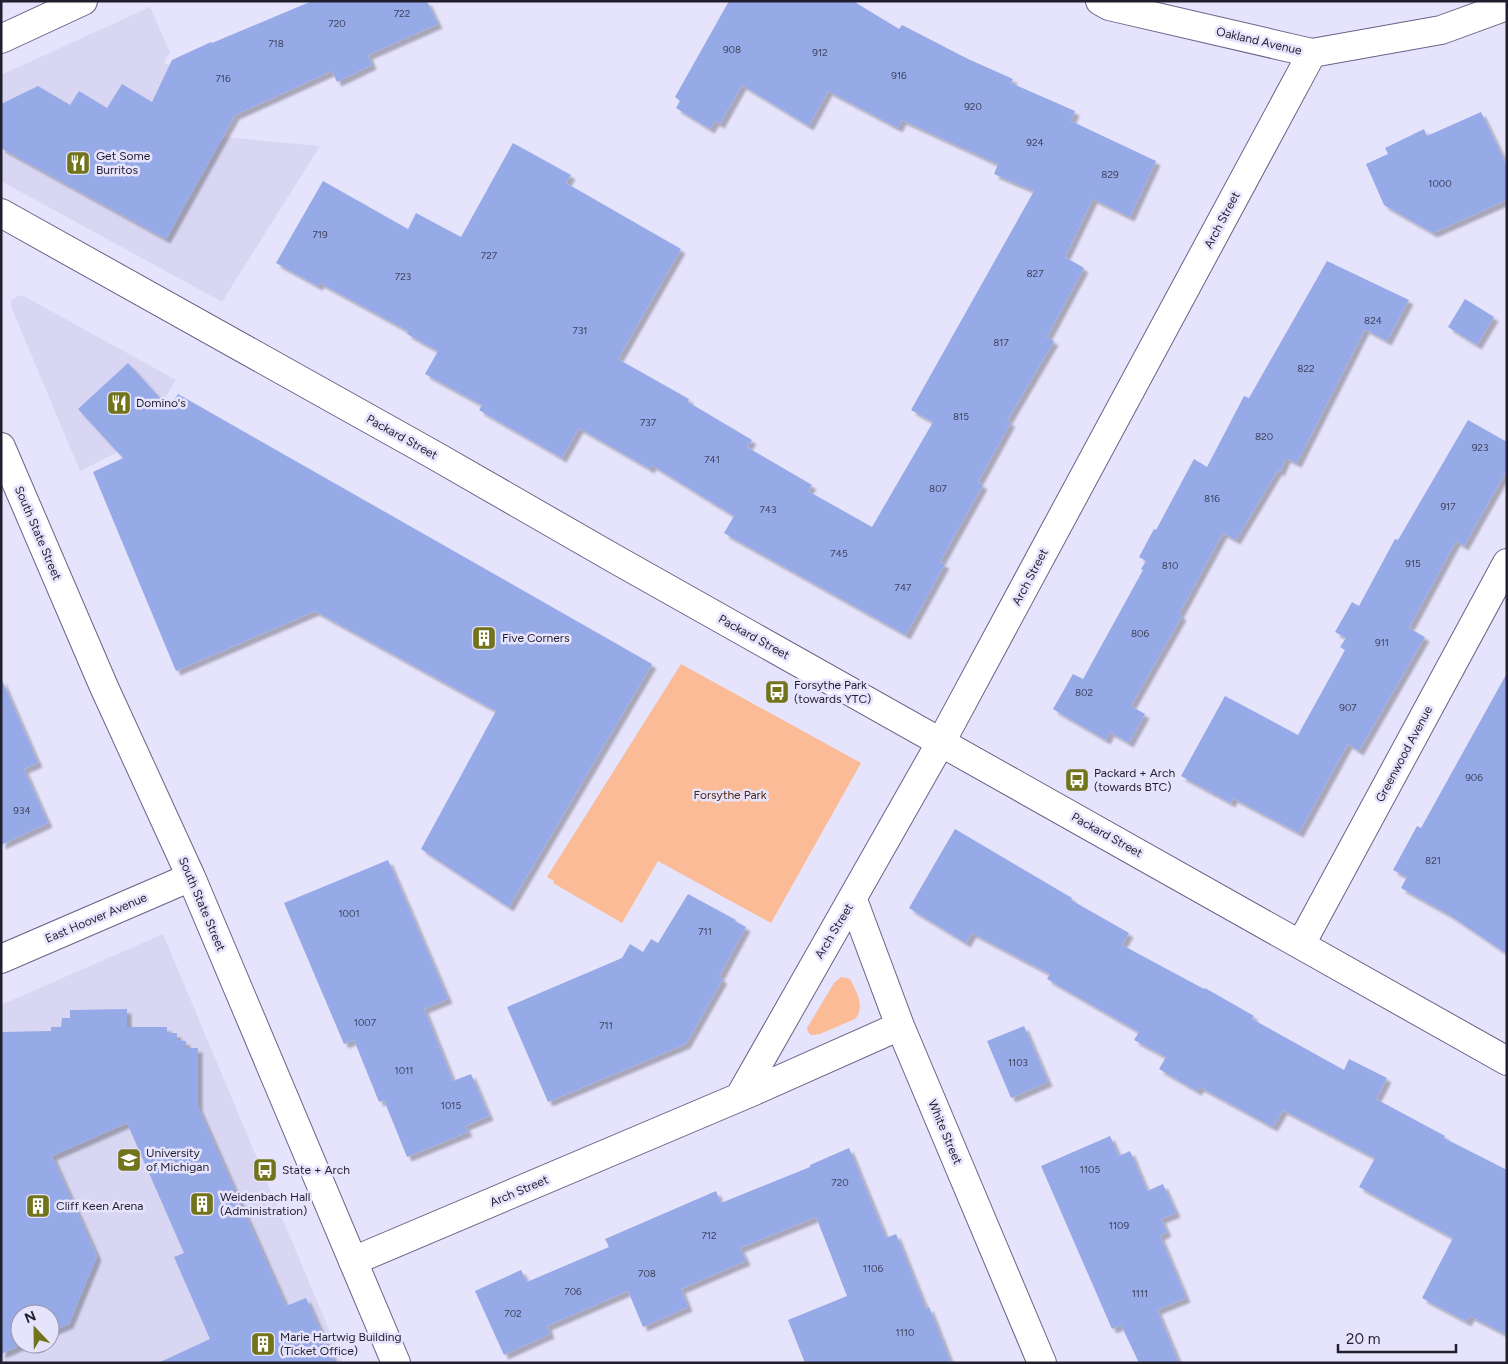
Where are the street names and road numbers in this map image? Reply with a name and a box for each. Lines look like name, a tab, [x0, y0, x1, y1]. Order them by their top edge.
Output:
street label: Oakland Avenue	[1215, 24, 1304, 58]
street label: Arch Street	[1201, 189, 1243, 251]
street label: Packard Street	[364, 412, 440, 462]
street label: South State Street	[12, 484, 64, 583]
street label: Arch Street	[1009, 546, 1051, 608]
street label: Packard Street	[716, 612, 792, 662]
street label: Greenwood Avenue	[1373, 703, 1435, 804]
street label: Packard Street	[1069, 810, 1145, 860]
street label: South State Street	[176, 855, 228, 954]
street label: East Hoover Avenue	[43, 890, 149, 946]
street label: Arch Street	[812, 900, 856, 961]
street label: White Street	[925, 1098, 965, 1167]
street label: Arch Street	[488, 1172, 551, 1210]

